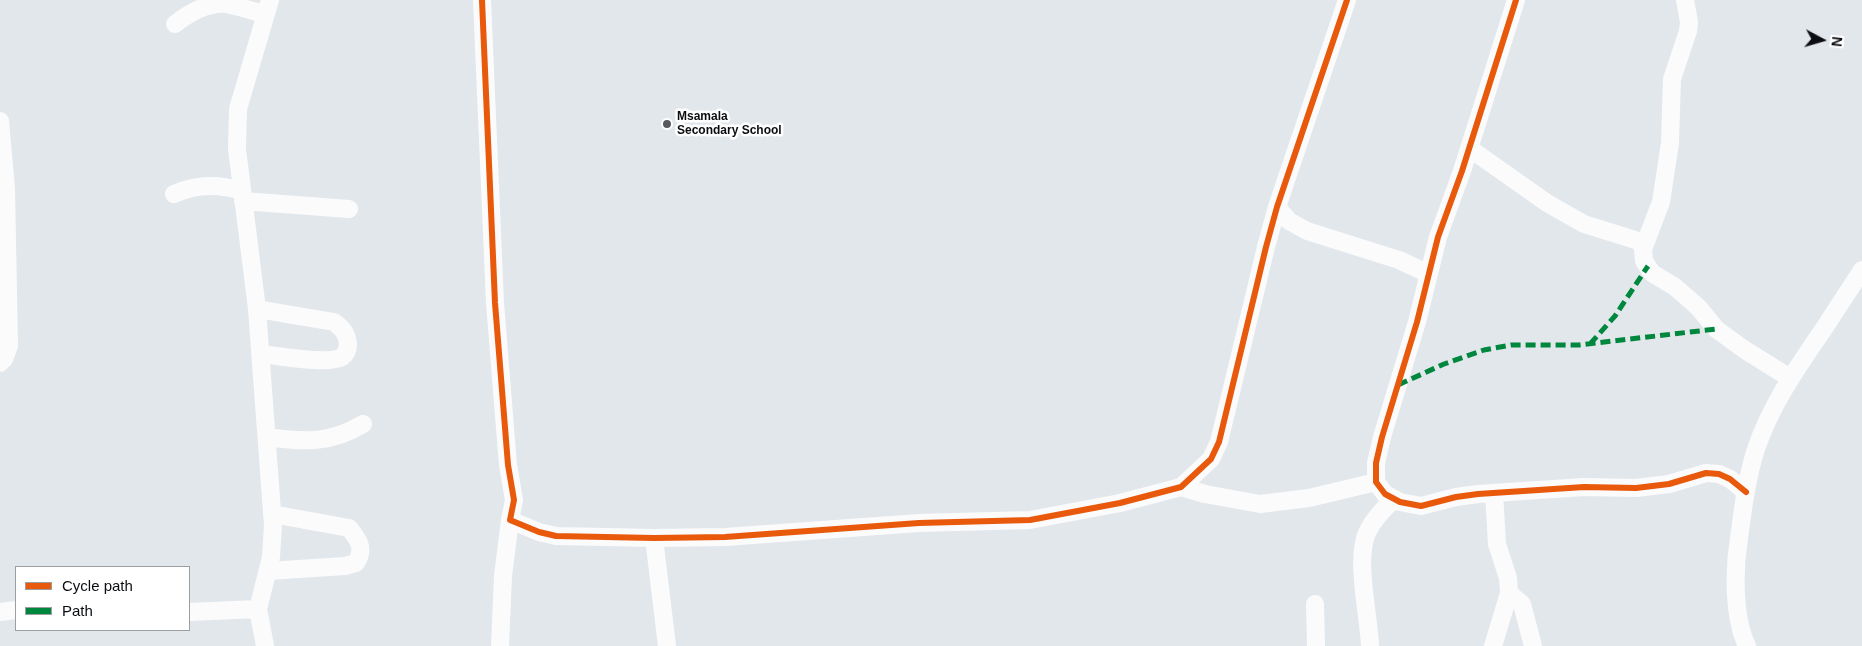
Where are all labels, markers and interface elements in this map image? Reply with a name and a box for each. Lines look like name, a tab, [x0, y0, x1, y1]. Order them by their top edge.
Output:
north arrow	[1797, 15, 1847, 65]
text: N	[1828, 36, 1845, 47]
place label: Msamala Secondary School	[677, 110, 782, 138]
marker: Msamala Secondary School	[661, 118, 673, 130]
legend	[15, 566, 190, 631]
text: Cycle path	[62, 577, 133, 594]
text: Path	[62, 602, 93, 619]

